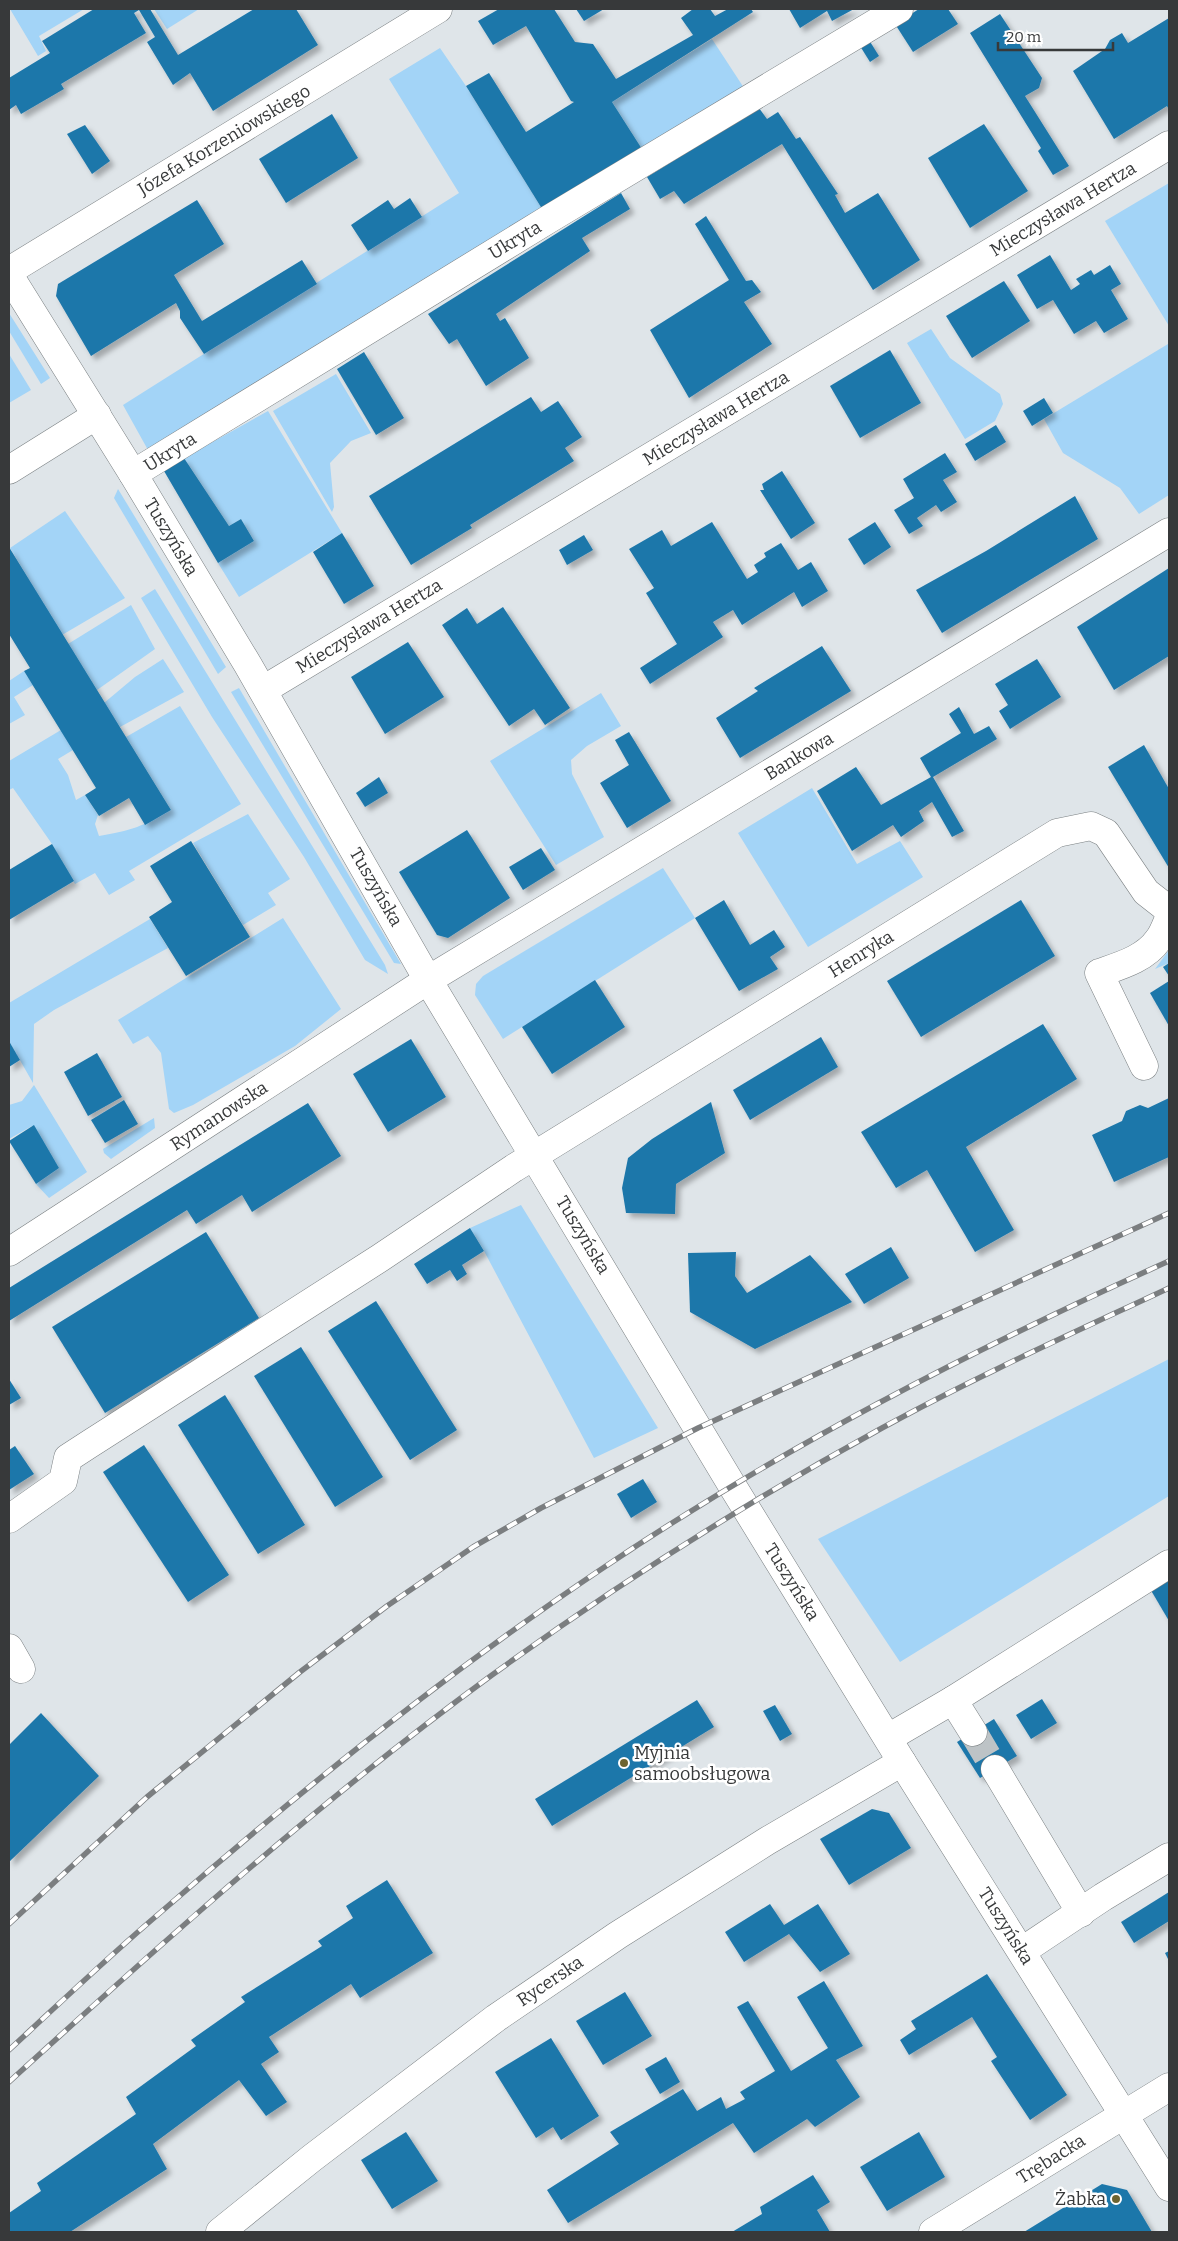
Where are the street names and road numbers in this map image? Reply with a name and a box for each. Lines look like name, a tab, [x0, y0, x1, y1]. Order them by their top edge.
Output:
street label: Józefa Korzeniowskiego	[133, 80, 314, 201]
street label: Mieczysława Hertza	[986, 157, 1140, 261]
street label: Ukryta	[485, 216, 545, 264]
street label: Mieczysława Hertza	[639, 366, 793, 470]
street label: Ukryta	[140, 427, 200, 477]
street label: Tuszyńska	[139, 494, 203, 580]
street label: Mieczysława Hertza	[292, 574, 446, 678]
street label: Bankowa	[761, 727, 837, 785]
street label: Tuszyńska	[345, 844, 407, 930]
street label: Henryka	[824, 925, 898, 983]
street label: Rymanowska	[166, 1076, 272, 1156]
street label: Tuszyńska	[551, 1192, 615, 1278]
street label: Tuszyńska	[760, 1539, 825, 1625]
street label: Tuszyńska	[974, 1883, 1039, 1969]
street label: Rycerska	[513, 1951, 587, 2011]
street label: Trębacka	[1013, 2129, 1089, 2189]

